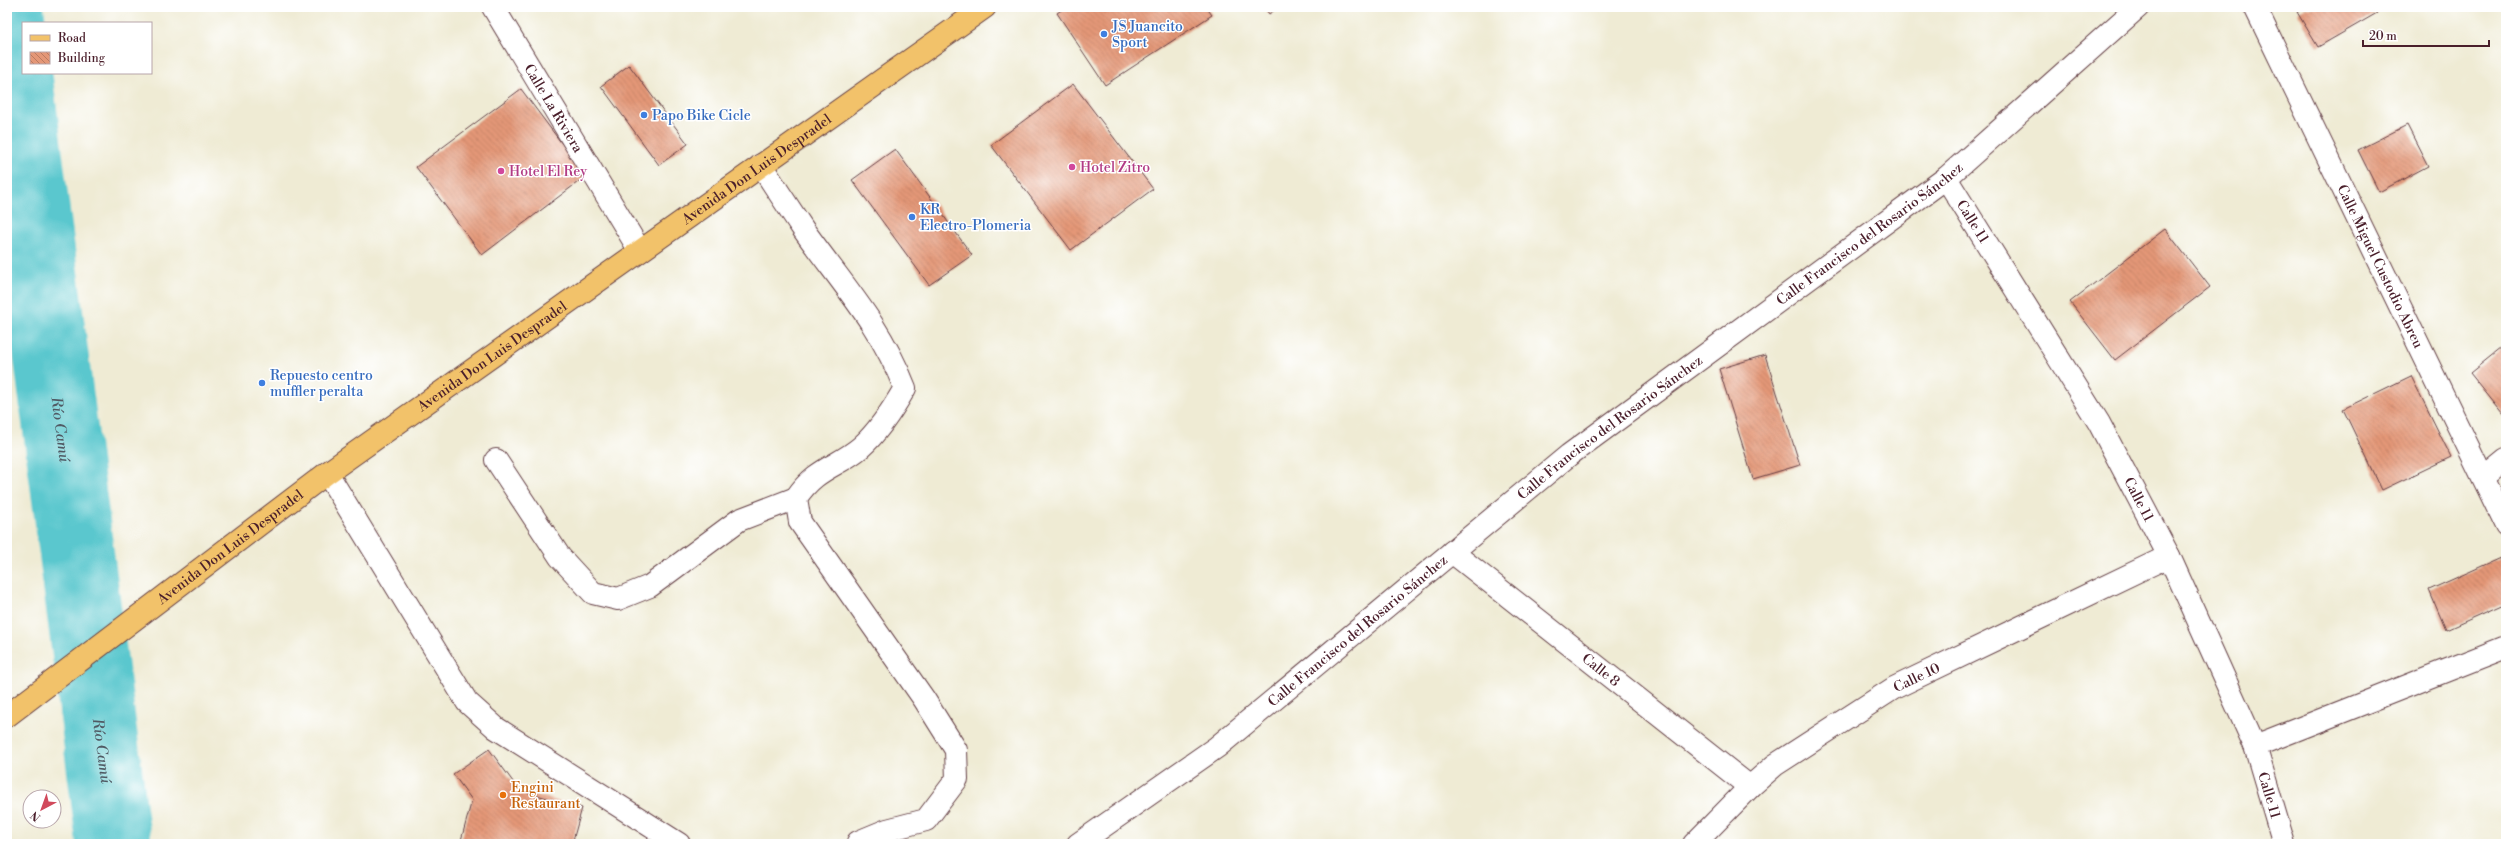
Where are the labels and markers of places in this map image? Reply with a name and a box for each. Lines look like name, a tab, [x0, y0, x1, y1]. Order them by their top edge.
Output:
place label: JS Juancito Sport	[1111, 18, 1183, 52]
marker: JS Juancito Sport	[1099, 29, 1109, 39]
place label: Papo Bike Cicle	[652, 107, 751, 125]
marker: Papo Bike Cicle	[639, 110, 649, 120]
place label: Hotel Zitro	[1080, 159, 1150, 177]
marker: Hotel Zitro	[1067, 162, 1077, 172]
place label: Hotel El Rey	[509, 163, 587, 181]
marker: Hotel El Rey	[496, 166, 506, 176]
place label: KR Electro-Plomeria	[920, 201, 1032, 235]
marker: KR Electro-Plomeria	[907, 212, 917, 222]
place label: Repuesto centro muffler peralta	[270, 367, 373, 401]
marker: Repuesto centro muffler peralta	[257, 378, 267, 388]
place label: Engini Restaurant	[511, 779, 581, 813]
marker: Engini Restaurant	[498, 790, 508, 800]

